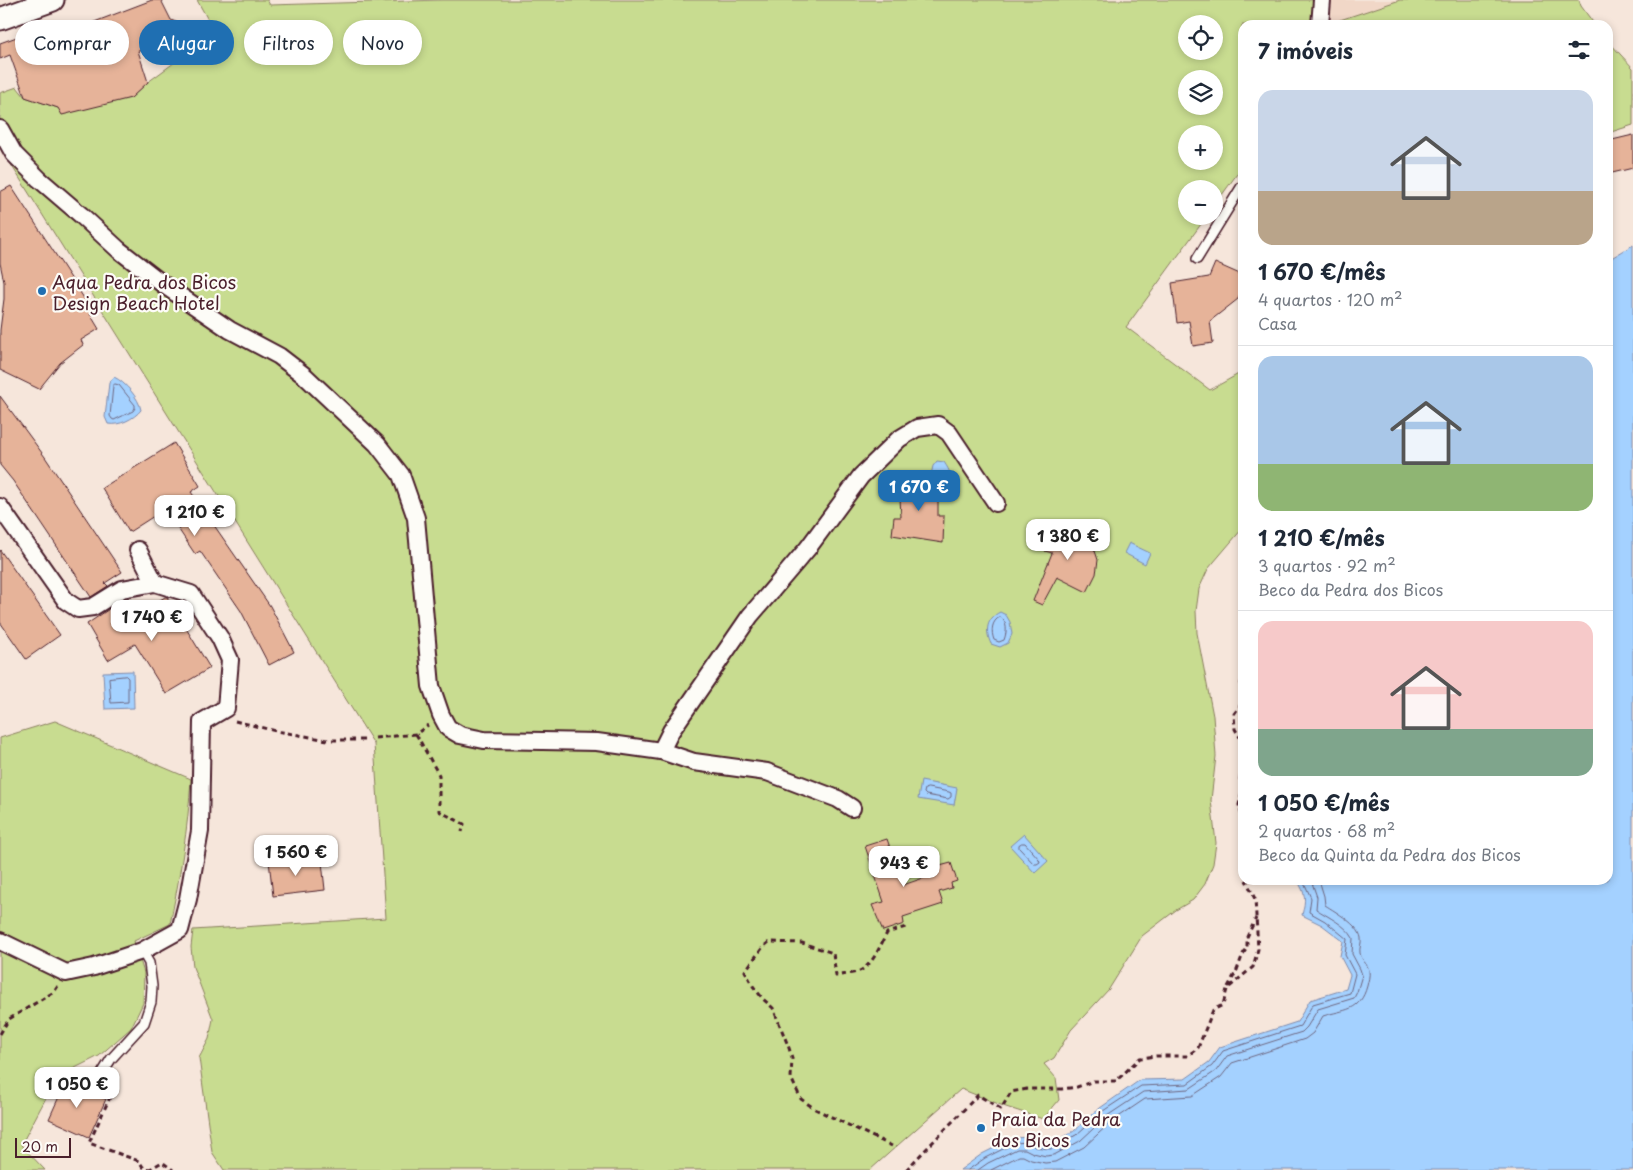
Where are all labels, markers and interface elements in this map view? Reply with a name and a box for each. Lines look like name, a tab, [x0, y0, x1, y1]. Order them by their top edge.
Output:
map controls	[1178, 15, 1223, 225]
button: locate	[1178, 15, 1223, 60]
chip: Comprar	[15, 20, 129, 65]
chip: Alugar	[139, 20, 234, 65]
chip: Filtros	[244, 20, 333, 65]
chip: Novo	[343, 20, 422, 65]
text: 7 imóveis	[1258, 34, 1353, 66]
icon: filters	[1565, 36, 1593, 64]
button: layers	[1178, 70, 1223, 115]
icon: home	[1381, 123, 1471, 213]
button: +	[1178, 125, 1223, 170]
button: −	[1178, 180, 1223, 225]
text: 1 670 €/mês	[1258, 255, 1386, 287]
place label: Aqua Pedra dos Bicos Design Beach Hotel	[52, 268, 236, 316]
marker: Aqua Pedra dos Bicos Design Beach Hotel	[36, 285, 48, 297]
text: 4 quartos · 120 m²	[1258, 287, 1402, 311]
text: Casa	[1258, 311, 1297, 335]
icon: home	[1381, 388, 1471, 478]
pin: 1 670 €	[873, 470, 965, 512]
text: 1 670 €	[889, 474, 949, 498]
pin: 1 210 €	[149, 494, 241, 537]
text: 1 210 €	[165, 499, 225, 523]
pin: 1 380 €	[1022, 518, 1114, 561]
text: 1 210 €/mês	[1258, 521, 1385, 553]
text: 1 380 €	[1037, 523, 1099, 547]
text: 3 quartos · 92 m²	[1258, 553, 1396, 577]
text: Beco da Pedra dos Bicos	[1258, 577, 1443, 601]
pin: 1 740 €	[106, 600, 198, 642]
text: 1 740 €	[122, 604, 182, 628]
icon: home	[1381, 653, 1471, 743]
text: 1 050 €/mês	[1258, 786, 1390, 818]
text: 2 quartos · 68 m²	[1258, 818, 1395, 842]
pin: 1 560 €	[250, 834, 342, 877]
text: 1 560 €	[265, 839, 327, 863]
text: Beco da Quinta da Pedra dos Bicos	[1258, 842, 1521, 866]
pin: 943 €	[869, 846, 939, 888]
text: 943 €	[880, 850, 928, 874]
pin: 1 050 €	[31, 1066, 123, 1109]
text: 1 050 €	[46, 1071, 108, 1095]
place label: Praia da Pedra dos Bicos	[991, 1105, 1121, 1153]
marker: Praia da Pedra dos Bicos	[975, 1122, 987, 1134]
scale bar	[15, 1135, 71, 1158]
text: 20 m	[22, 1136, 58, 1157]

